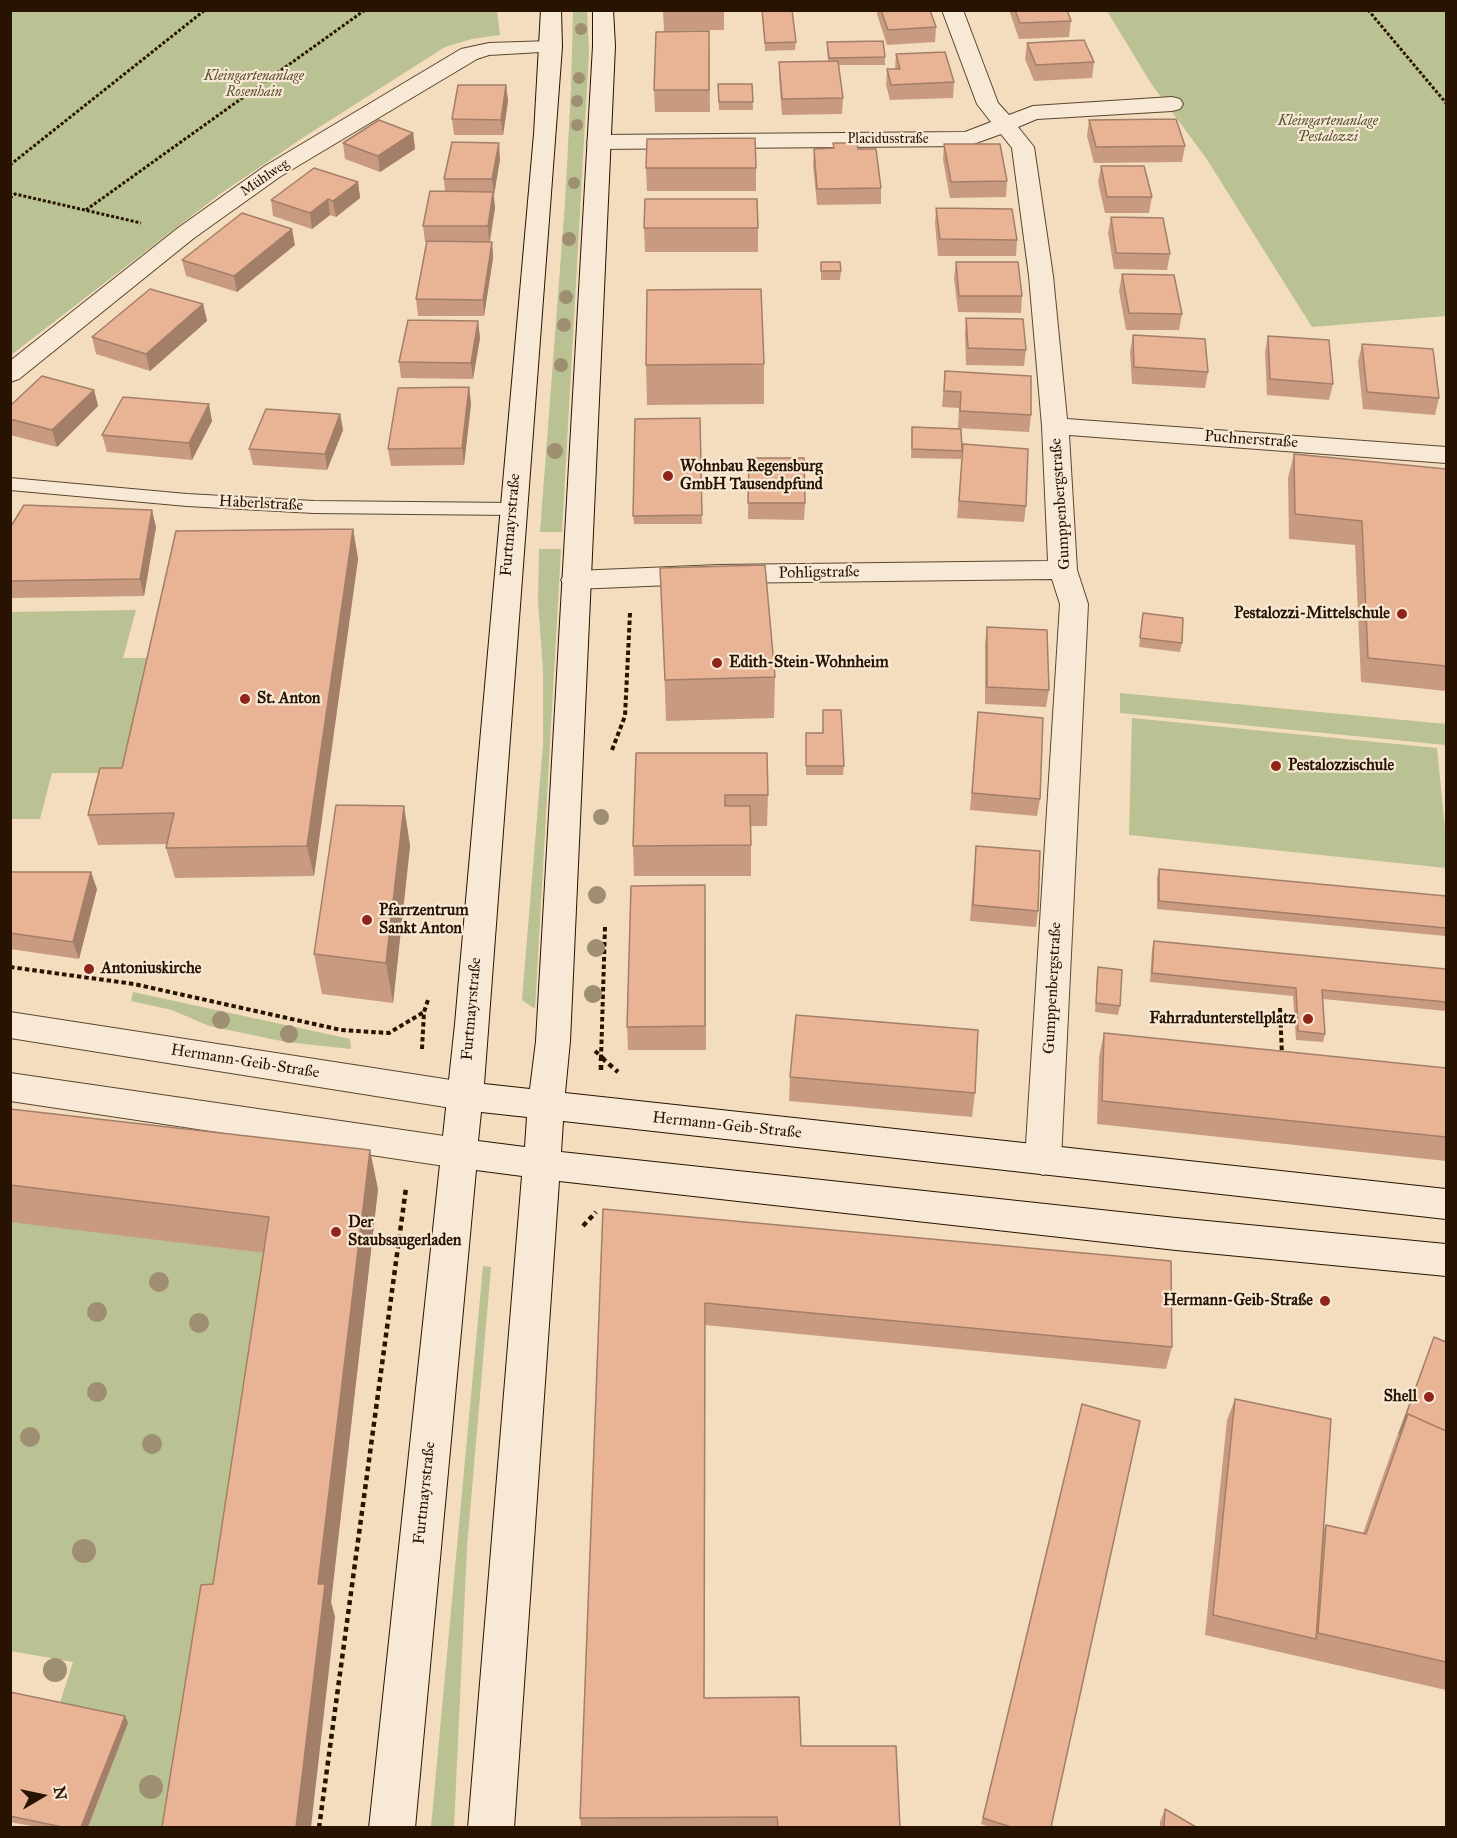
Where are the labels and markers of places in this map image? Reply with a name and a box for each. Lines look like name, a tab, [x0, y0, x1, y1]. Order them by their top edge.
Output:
place label: Wohnbau Regensburg GmbH Tausendpfund	[680, 457, 823, 495]
marker: Wohnbau Regensburg GmbH Tausendpfund	[661, 469, 675, 483]
place label: Pestalozzi-Mittelschule	[1234, 604, 1390, 624]
marker: Pestalozzi-Mittelschule	[1395, 607, 1409, 621]
place label: Edith-Stein-Wohnheim	[729, 653, 889, 673]
marker: Edith-Stein-Wohnheim	[710, 656, 724, 670]
place label: St. Anton	[257, 689, 321, 709]
marker: St. Anton	[238, 692, 252, 706]
place label: Pestalozzischule	[1288, 756, 1394, 776]
marker: Pestalozzischule	[1269, 759, 1283, 773]
place label: Pfarrzentrum Sankt Anton	[379, 901, 469, 939]
marker: Pfarrzentrum Sankt Anton	[360, 913, 374, 927]
place label: Antoniuskirche	[101, 959, 201, 979]
marker: Antoniuskirche	[82, 962, 96, 976]
place label: Fahrradunterstellplatz	[1149, 1009, 1296, 1029]
marker: Fahrradunterstellplatz	[1301, 1012, 1315, 1026]
place label: Der Staubsaugerladen	[348, 1213, 462, 1251]
marker: Der Staubsaugerladen	[329, 1225, 343, 1239]
place label: Hermann-Geib-Straße	[1163, 1291, 1313, 1311]
marker: Hermann-Geib-Straße	[1318, 1294, 1332, 1308]
place label: Shell	[1384, 1387, 1417, 1407]
marker: Shell	[1422, 1390, 1436, 1404]

